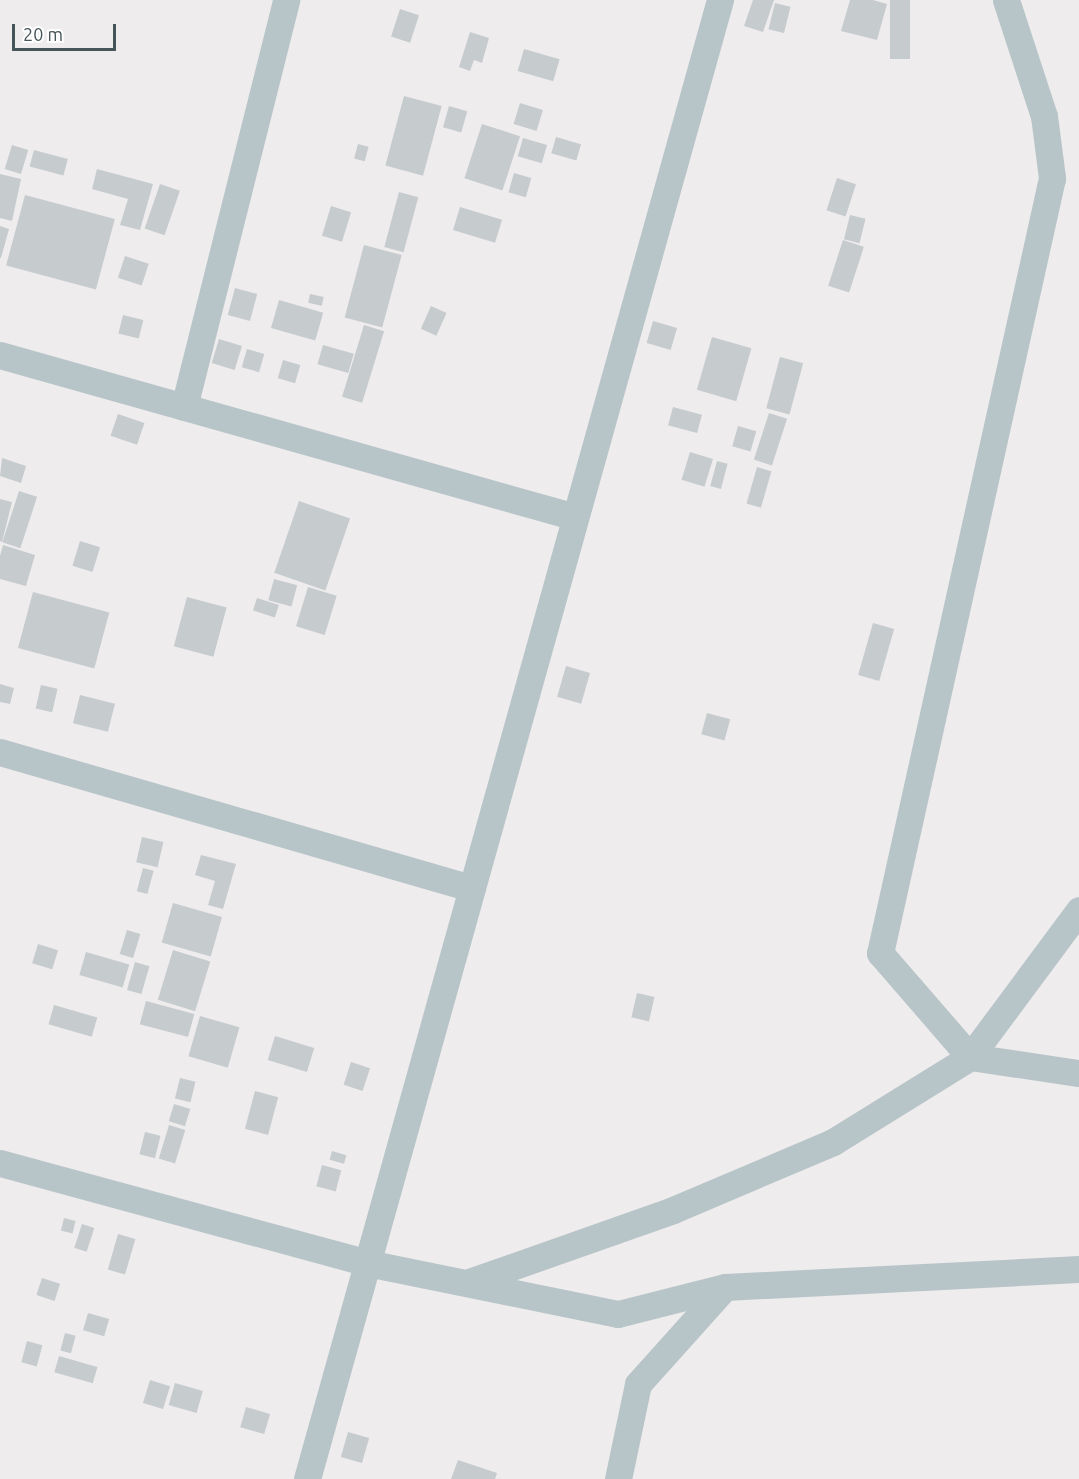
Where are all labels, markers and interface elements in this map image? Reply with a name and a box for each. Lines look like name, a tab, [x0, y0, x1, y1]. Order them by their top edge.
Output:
scale bar	[15, 12, 118, 50]
text: 20 m	[23, 24, 63, 44]

